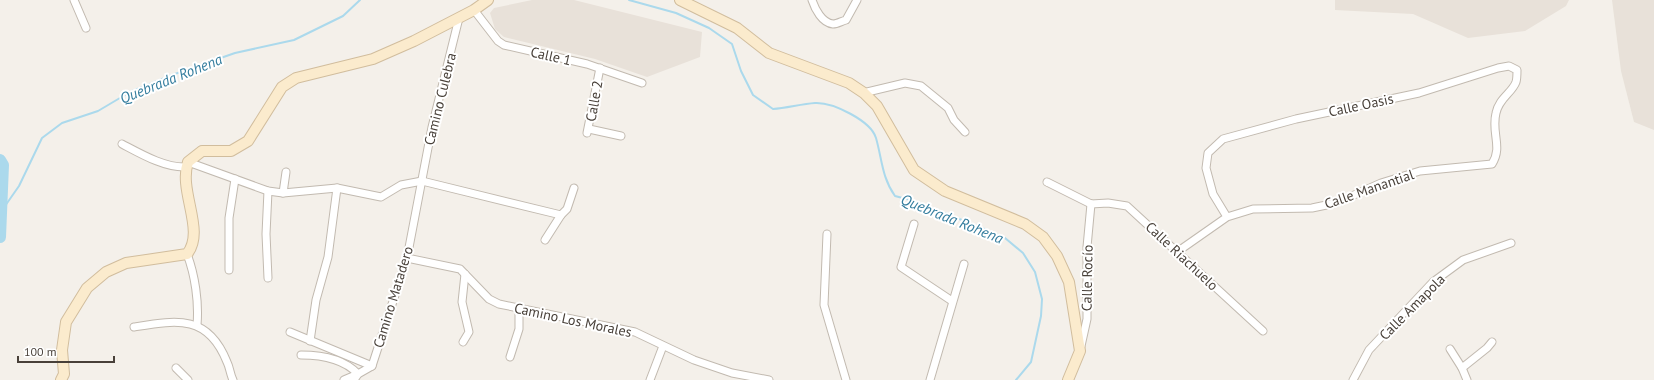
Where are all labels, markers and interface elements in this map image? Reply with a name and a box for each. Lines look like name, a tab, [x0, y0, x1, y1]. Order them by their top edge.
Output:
street label: Calle 1	[529, 43, 573, 69]
water label: Quebrada Rohena	[117, 49, 225, 108]
street label: Camino Culebra	[420, 51, 460, 147]
street label: Calle 2	[582, 79, 606, 123]
street label: Calle Oasis	[1327, 89, 1395, 121]
street label: Calle Manantial	[1322, 165, 1416, 213]
water label: Quebrada Rohena	[898, 189, 1007, 248]
street label: Calle Riachuelo	[1142, 218, 1222, 294]
street label: Camino Matadero	[369, 244, 417, 350]
street label: Calle Rocío	[1077, 245, 1097, 311]
street label: Calle Amapola	[1375, 270, 1449, 344]
street label: Camino Los Morales	[513, 299, 633, 341]
scale bar	[18, 338, 114, 364]
text: 100 m	[24, 344, 57, 359]

